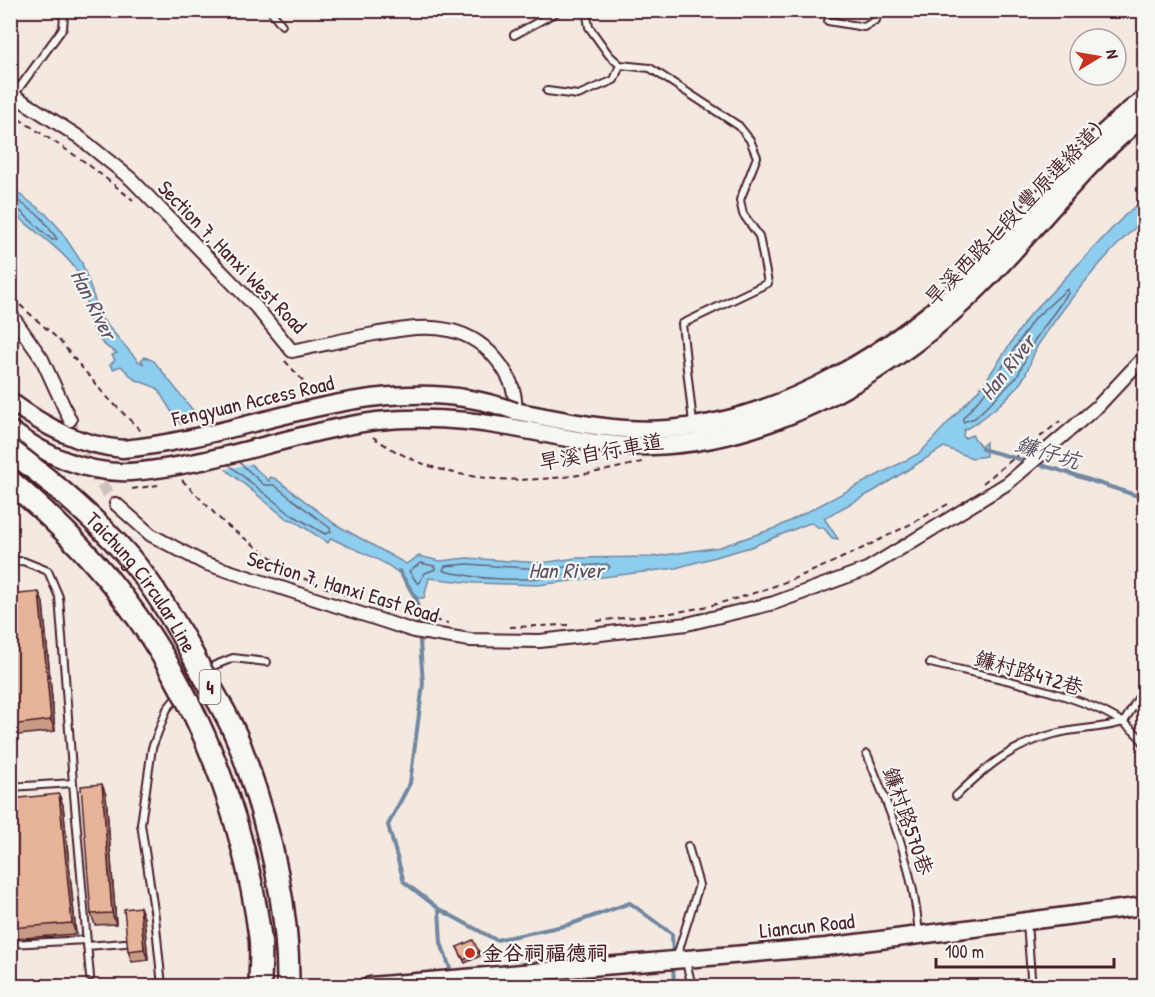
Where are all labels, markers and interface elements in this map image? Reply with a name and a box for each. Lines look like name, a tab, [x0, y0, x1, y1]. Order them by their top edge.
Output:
north arrow	[1068, 27, 1128, 87]
text: N	[1101, 48, 1124, 61]
street label: 旱溪西路七段(豐原連絡道)	[918, 115, 1109, 312]
street label: Section 7, Hanxi West Road	[152, 174, 313, 340]
water label: Han River	[64, 264, 126, 346]
water label: Han River	[972, 326, 1043, 406]
street label: Fengyuan Access Road	[168, 368, 337, 433]
street label: 旱溪自行車道	[536, 426, 665, 477]
water label: 鐮仔坑	[1012, 428, 1086, 477]
street label: Taichung Circular Line	[79, 505, 204, 658]
street label: Section 7, Hanxi East Road	[244, 544, 442, 629]
water label: Han River	[529, 555, 606, 585]
street label: 鐮村路472巷	[971, 643, 1087, 702]
road number: 4	[200, 670, 220, 704]
street label: 鐮村路570巷	[876, 763, 941, 879]
street label: Liancun Road	[758, 906, 856, 945]
scale bar	[936, 931, 1114, 969]
place label: 金谷祠福德祠	[482, 938, 608, 967]
text: 100 m	[945, 939, 984, 964]
marker: 金谷祠福德祠	[463, 946, 477, 960]

